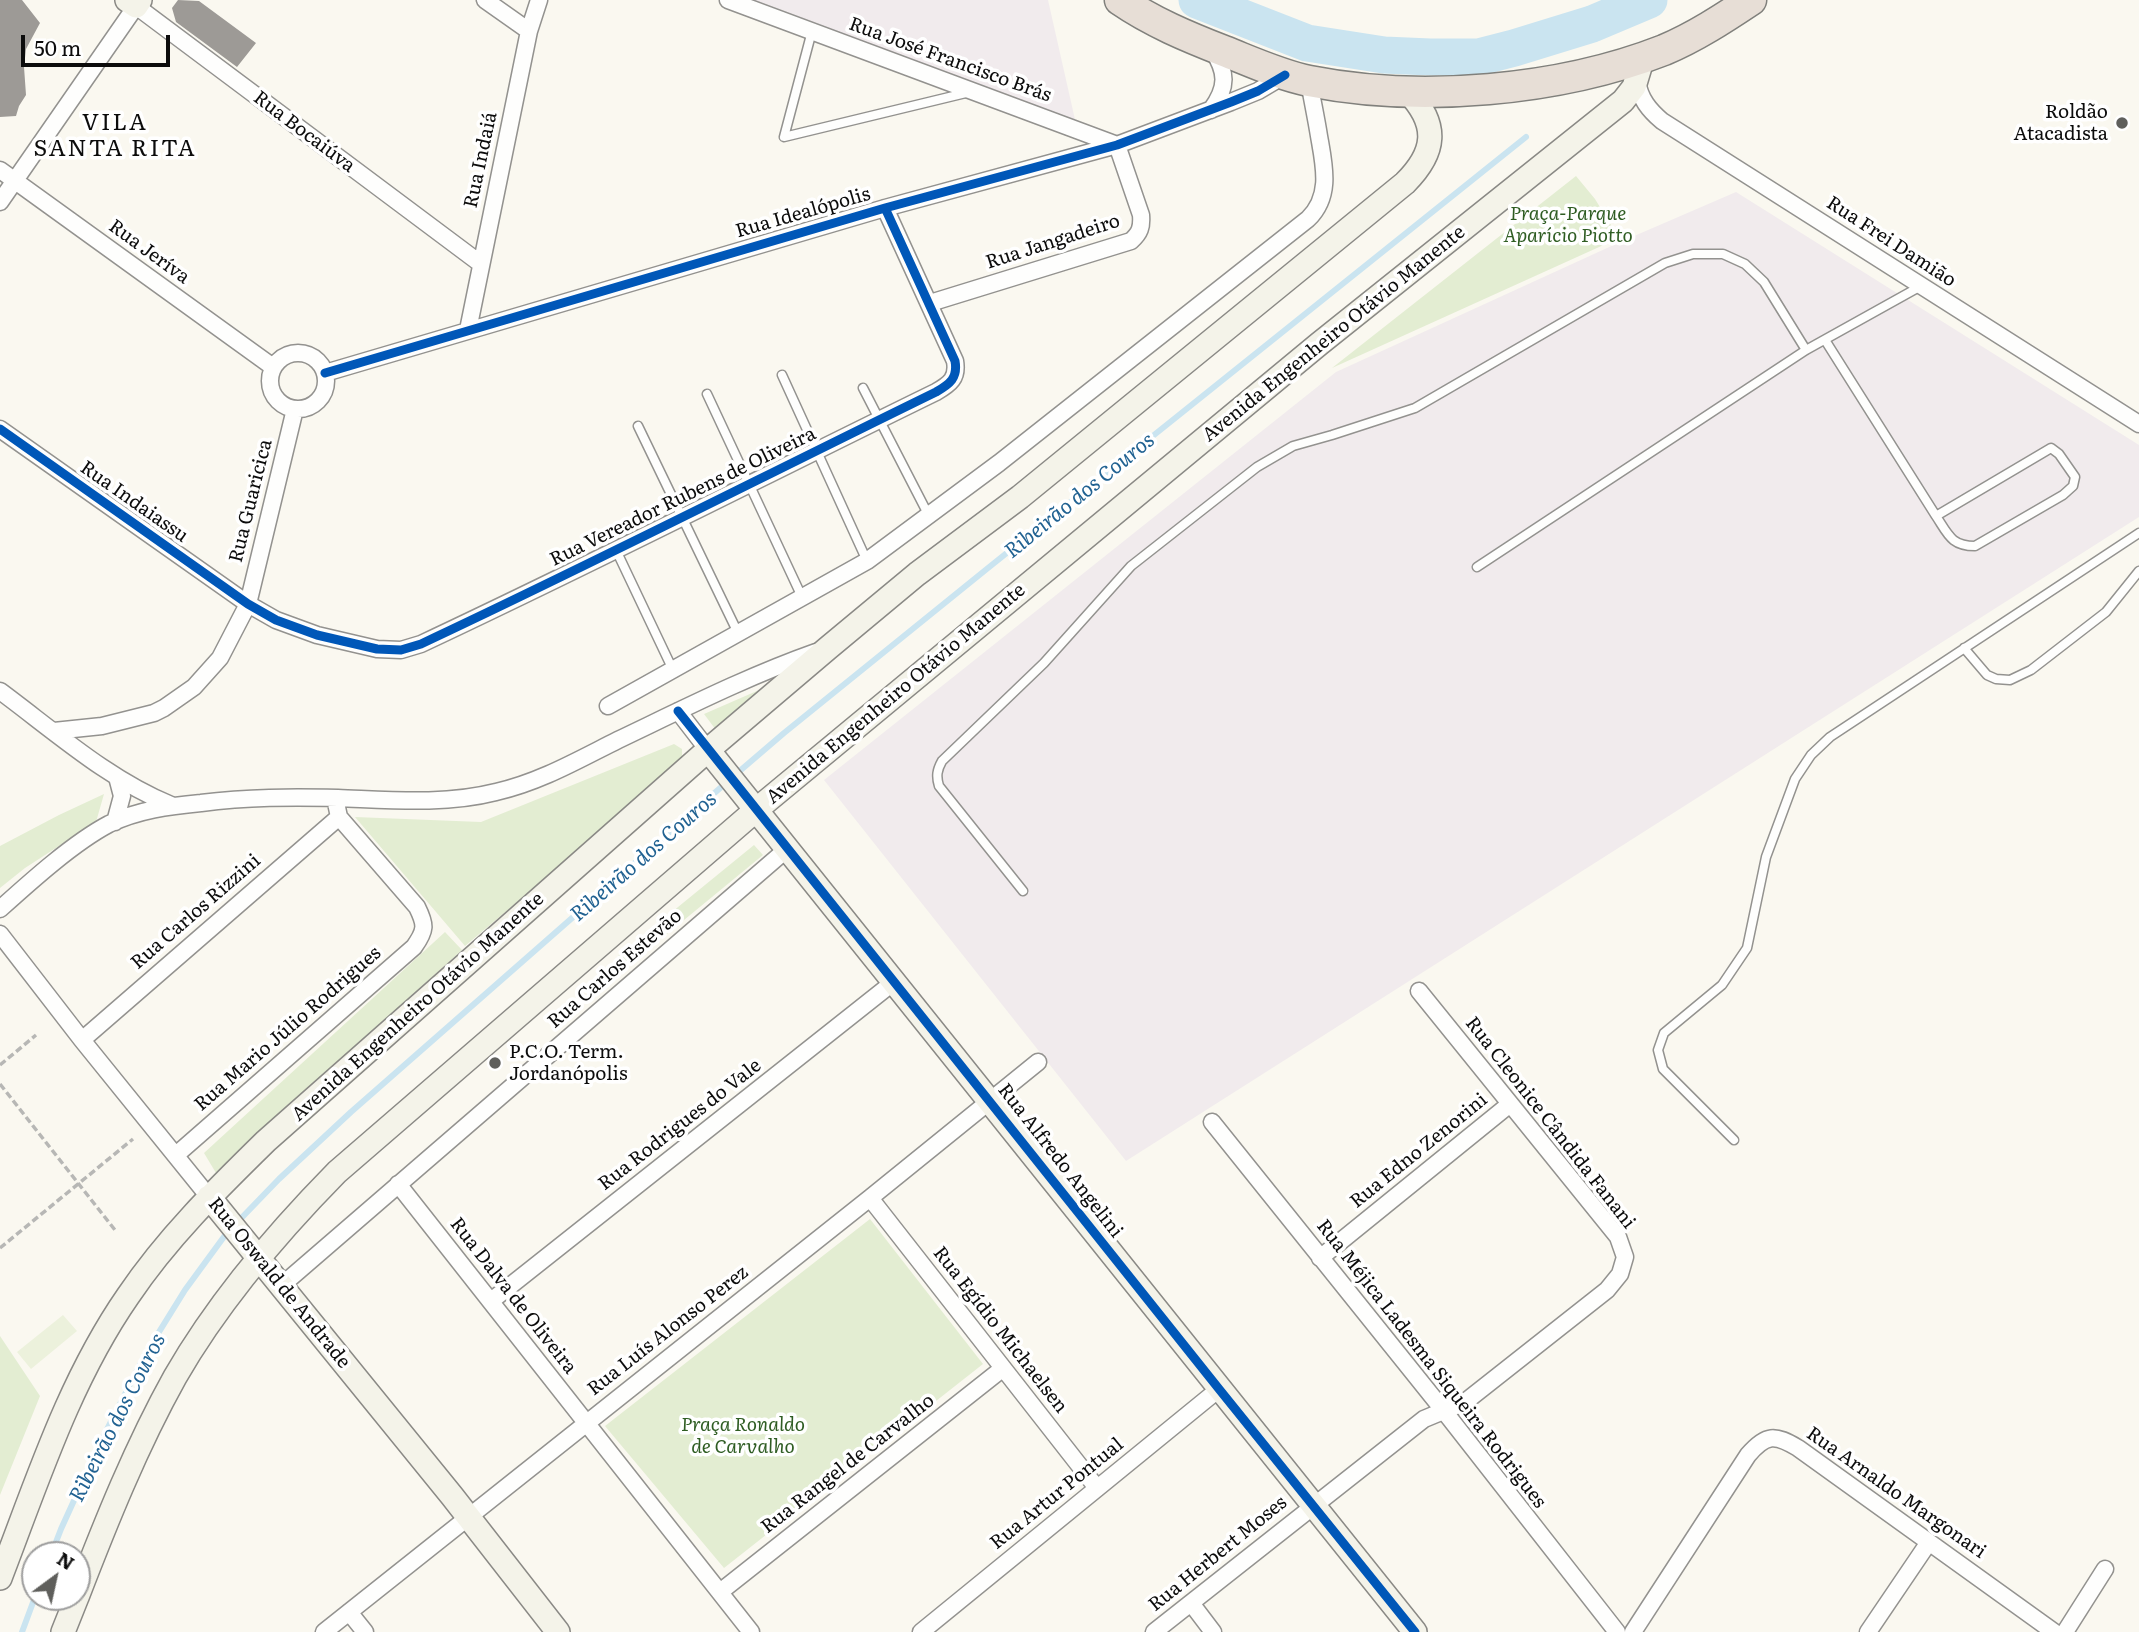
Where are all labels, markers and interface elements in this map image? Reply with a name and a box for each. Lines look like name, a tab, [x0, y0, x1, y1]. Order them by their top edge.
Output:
street label: Rua José Francisco Brás	[846, 13, 1054, 107]
scale bar	[24, 21, 173, 65]
text: 50 m	[34, 31, 81, 62]
street label: Rua Bocaiúva	[249, 86, 359, 178]
place label: Roldão Atacadista	[2014, 101, 2108, 145]
district label: VILA SANTA RITA	[35, 109, 195, 163]
street label: Rua Indaiá	[460, 110, 502, 210]
marker: Roldão Atacadista	[2114, 115, 2130, 131]
street label: Rua Idealópolis	[733, 183, 873, 243]
street label: Rua Frei Damião	[1822, 192, 1960, 292]
park label: Praça-Parque Aparício Piotto	[1503, 203, 1633, 247]
street label: Rua Jangadeiro	[983, 210, 1123, 274]
street label: Rua Jeríva	[104, 215, 194, 289]
street label: Avenida Engenheiro Otávio Manente	[1198, 221, 1470, 447]
street label: Rua Vereador Rubens de Oliveira	[546, 423, 820, 571]
water label: Ribeirão dos Couros	[1000, 428, 1160, 564]
street label: Rua Guaricica	[225, 437, 277, 565]
street label: Rua Indaiassu	[76, 456, 192, 548]
street label: Avenida Engenheiro Otávio Manente	[762, 579, 1030, 809]
water label: Ribeirão dos Couros	[566, 787, 722, 927]
street label: Rua Carlos Rizzini	[127, 850, 265, 974]
street label: Avenida Engenheiro Otávio Manente	[287, 888, 549, 1126]
street label: Rua Carlos Estevão	[543, 905, 687, 1033]
street label: Rua Mario Júlio Rodrigues	[190, 942, 386, 1116]
street label: Rua Cleonice Cândida Fanani	[1460, 1012, 1640, 1234]
place label: P.C.O. Term. Jordanópolis	[509, 1041, 628, 1085]
street label: Rua Rodrigues do Vale	[594, 1054, 766, 1196]
marker: P.C.O. Term. Jordanópolis	[487, 1055, 503, 1071]
street label: Rua Alfredo Angelini	[993, 1079, 1127, 1243]
street label: Rua Edno Zenorini	[1346, 1089, 1492, 1213]
street label: Rua Oswald de Andrade	[203, 1193, 355, 1373]
street label: Rua Dalva de Oliveira	[445, 1213, 581, 1379]
street label: Rua Méjica Ladesma Siqueira Rodrigues	[1311, 1215, 1551, 1513]
street label: Rua Egídio Michaelsen	[928, 1242, 1072, 1418]
street label: Rua Luís Alonso Perez	[583, 1261, 753, 1401]
water label: Ribeirão dos Couros	[65, 1330, 171, 1506]
street label: Rua Rangel de Carvalho	[757, 1389, 939, 1539]
park label: Praça Ronaldo de Carvalho	[681, 1414, 805, 1458]
street label: Rua Arnaldo Margonari	[1802, 1422, 1990, 1564]
street label: Rua Artur Pontual	[986, 1433, 1128, 1555]
street label: Rua Herbert Moses	[1144, 1491, 1292, 1617]
north arrow	[21, 1541, 91, 1611]
text: N	[52, 1544, 81, 1576]

